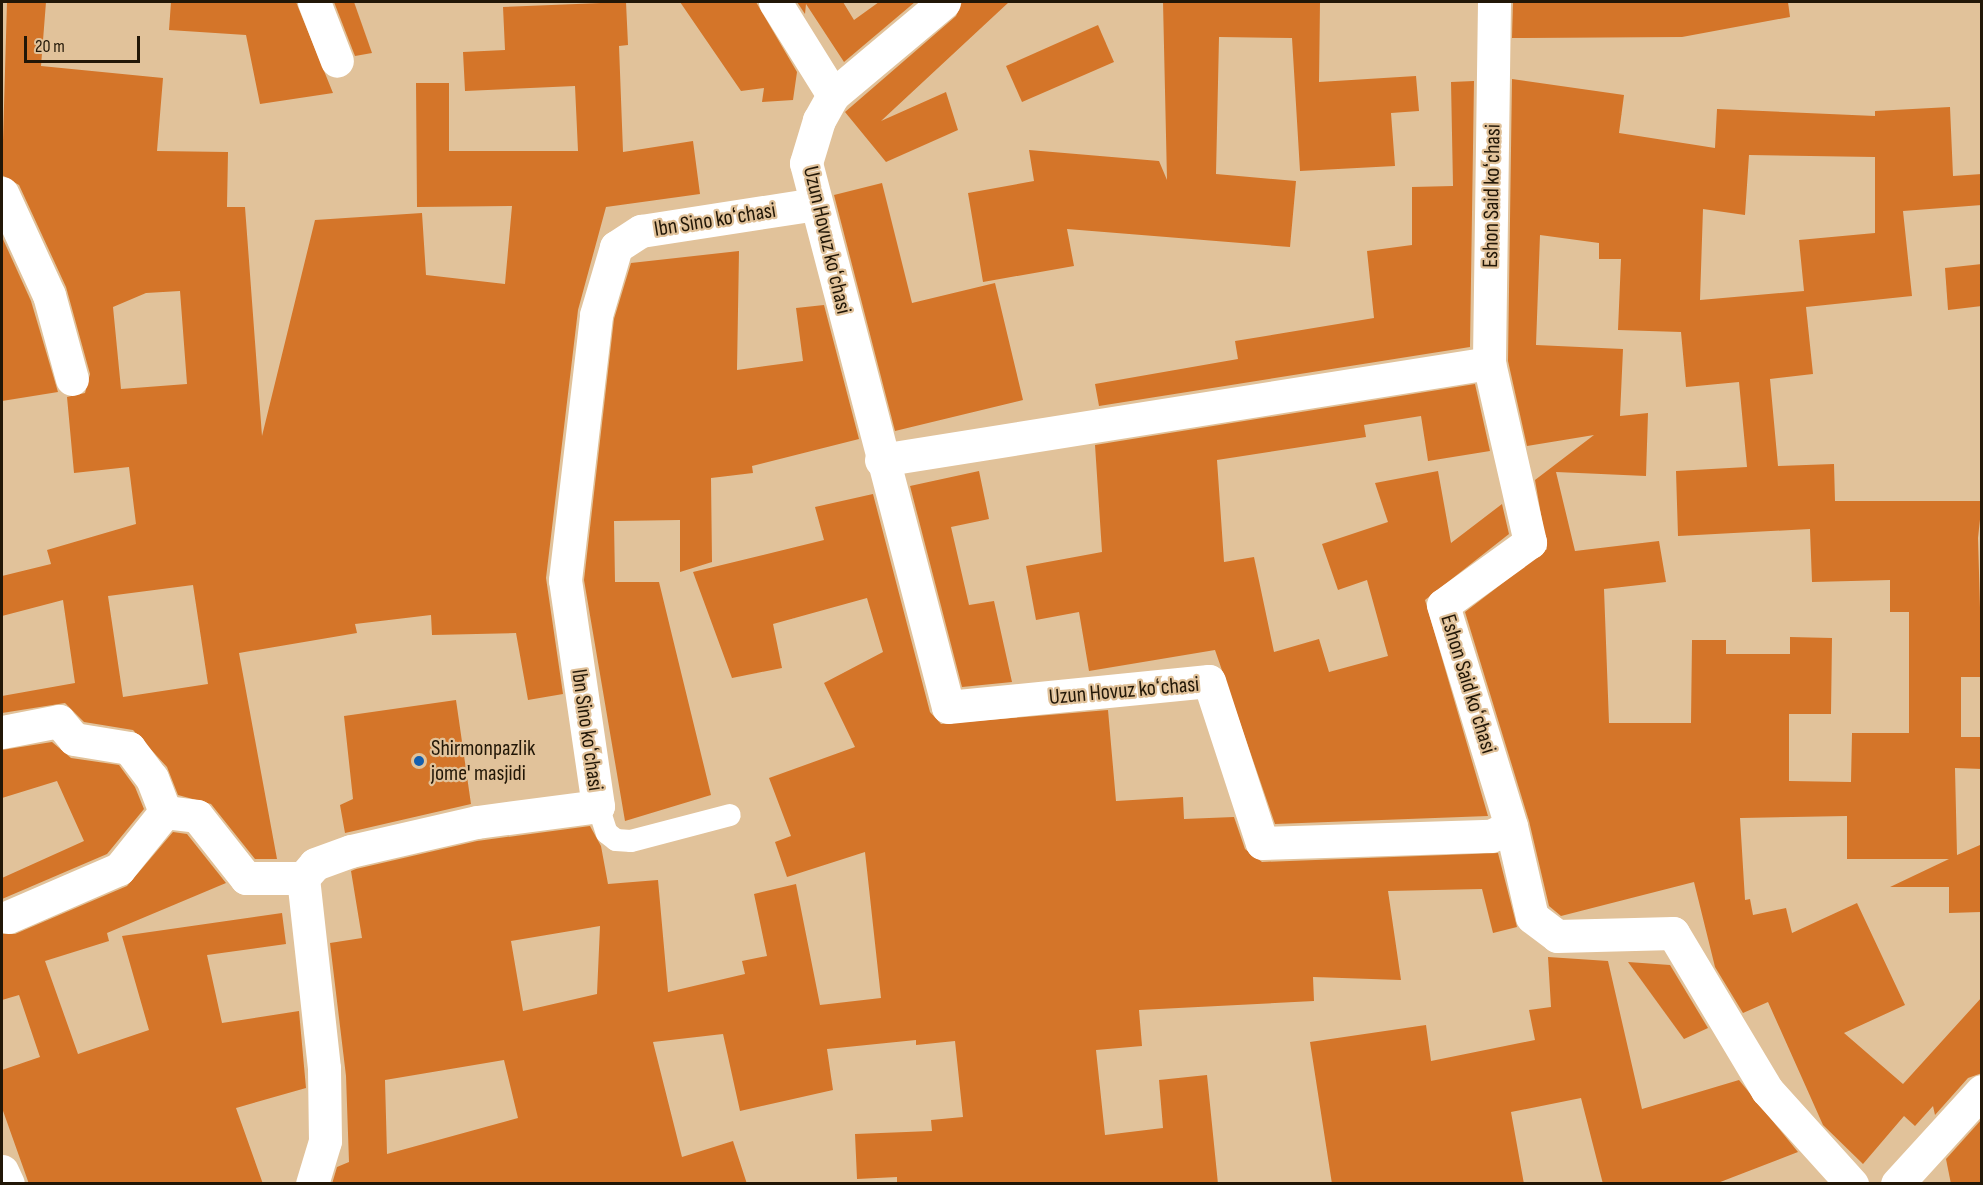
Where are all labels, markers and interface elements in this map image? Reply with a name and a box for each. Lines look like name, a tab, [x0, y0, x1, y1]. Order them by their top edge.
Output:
scale bar	[27, 24, 142, 62]
text: 20 m	[35, 36, 65, 57]
street label: Eshon Said koʻchasi	[1478, 124, 1506, 268]
street label: Uzun Hovuz koʻchasi	[797, 164, 857, 316]
street label: Ibn Sino koʻchasi	[652, 197, 778, 243]
street label: Eshon Said koʻchasi	[1434, 611, 1502, 757]
street label: Ibn Sino koʻchasi	[565, 667, 609, 793]
street label: Uzun Hovuz koʻchasi	[1048, 671, 1200, 711]
place label: Shirmonpazlik jome' masjidi	[431, 735, 535, 786]
marker: Shirmonpazlik jome' masjidi	[412, 754, 426, 768]

